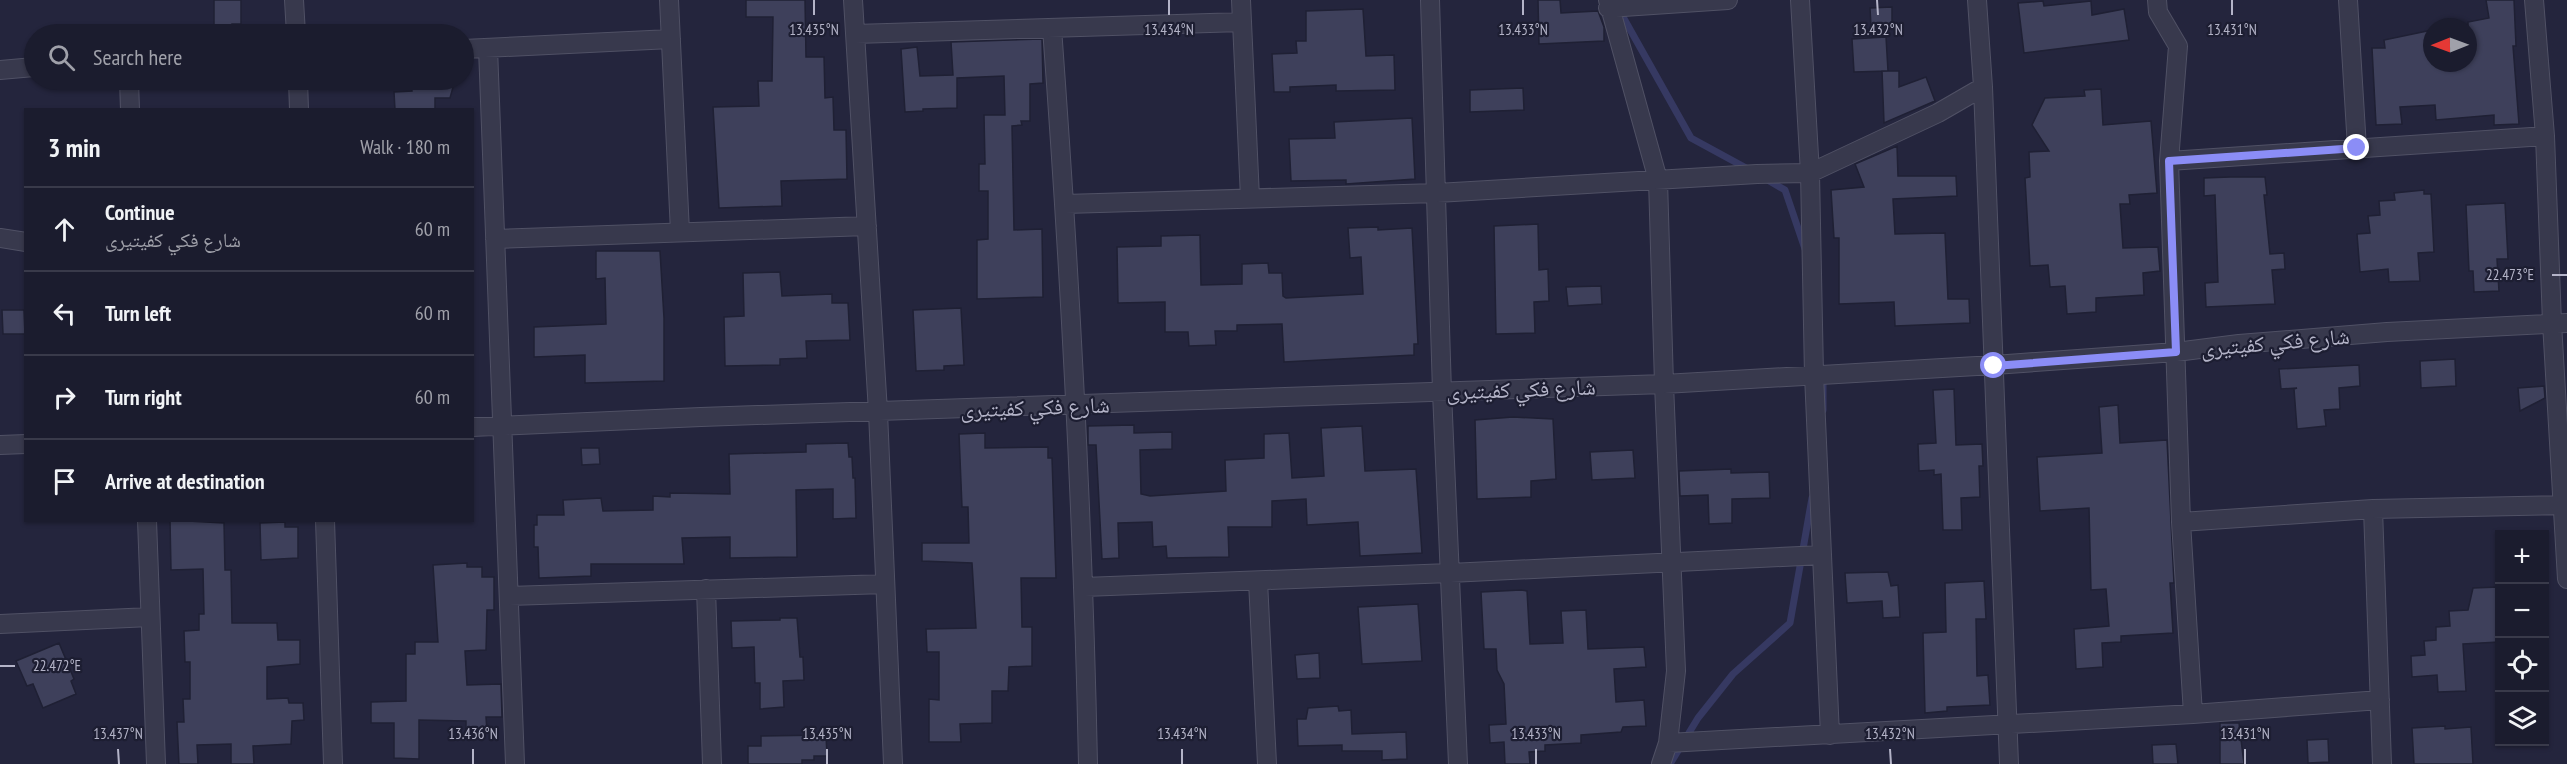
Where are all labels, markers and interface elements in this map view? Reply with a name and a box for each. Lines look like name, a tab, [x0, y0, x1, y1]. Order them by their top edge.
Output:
north arrow	[2423, 18, 2477, 72]
text: 13.435°N	[789, 20, 839, 39]
text: 13.434°N	[1144, 20, 1194, 39]
text: 13.433°N	[1498, 20, 1548, 39]
text: 13.432°N	[1853, 20, 1903, 39]
text: 13.431°N	[2207, 20, 2257, 39]
search box	[24, 24, 474, 90]
icon: search	[45, 41, 78, 74]
text: Search here	[93, 43, 182, 71]
text: 3 min	[48, 131, 101, 164]
text: Walk · 180 m	[360, 134, 450, 160]
route end	[2343, 134, 2369, 160]
text: Continue	[105, 198, 175, 226]
icon: ahead	[48, 213, 81, 246]
text: 60 m	[415, 216, 450, 242]
text: شارع فكي كفيتيرى	[105, 227, 241, 253]
text: 22.473°E	[2486, 265, 2534, 284]
icon: left	[48, 297, 81, 330]
text: Turn left	[105, 299, 171, 327]
text: 60 m	[415, 300, 450, 326]
street label: شارع فكي كفيتيرى	[2199, 322, 2351, 366]
route start	[1980, 352, 2006, 378]
street label: شارع فكي كفيتيرى	[1446, 372, 1596, 409]
icon: right	[48, 381, 81, 414]
text: Turn right	[105, 383, 182, 411]
text: 60 m	[415, 384, 450, 410]
street label: شارع فكي كفيتيرى	[960, 390, 1110, 427]
icon: arrive	[48, 465, 81, 498]
text: Arrive at destination	[105, 467, 265, 495]
map controls	[2495, 530, 2549, 746]
button: +	[2495, 530, 2549, 584]
button: −	[2495, 584, 2549, 638]
button: locate	[2495, 638, 2549, 692]
text: 22.472°E	[33, 656, 81, 675]
button: layers	[2495, 692, 2549, 746]
text: 13.437°N	[93, 724, 143, 743]
text: 13.436°N	[448, 724, 498, 743]
text: 13.435°N	[802, 724, 852, 743]
text: 13.434°N	[1157, 724, 1207, 743]
text: 13.433°N	[1511, 724, 1561, 743]
text: 13.432°N	[1865, 724, 1915, 743]
text: 13.431°N	[2220, 724, 2270, 743]

